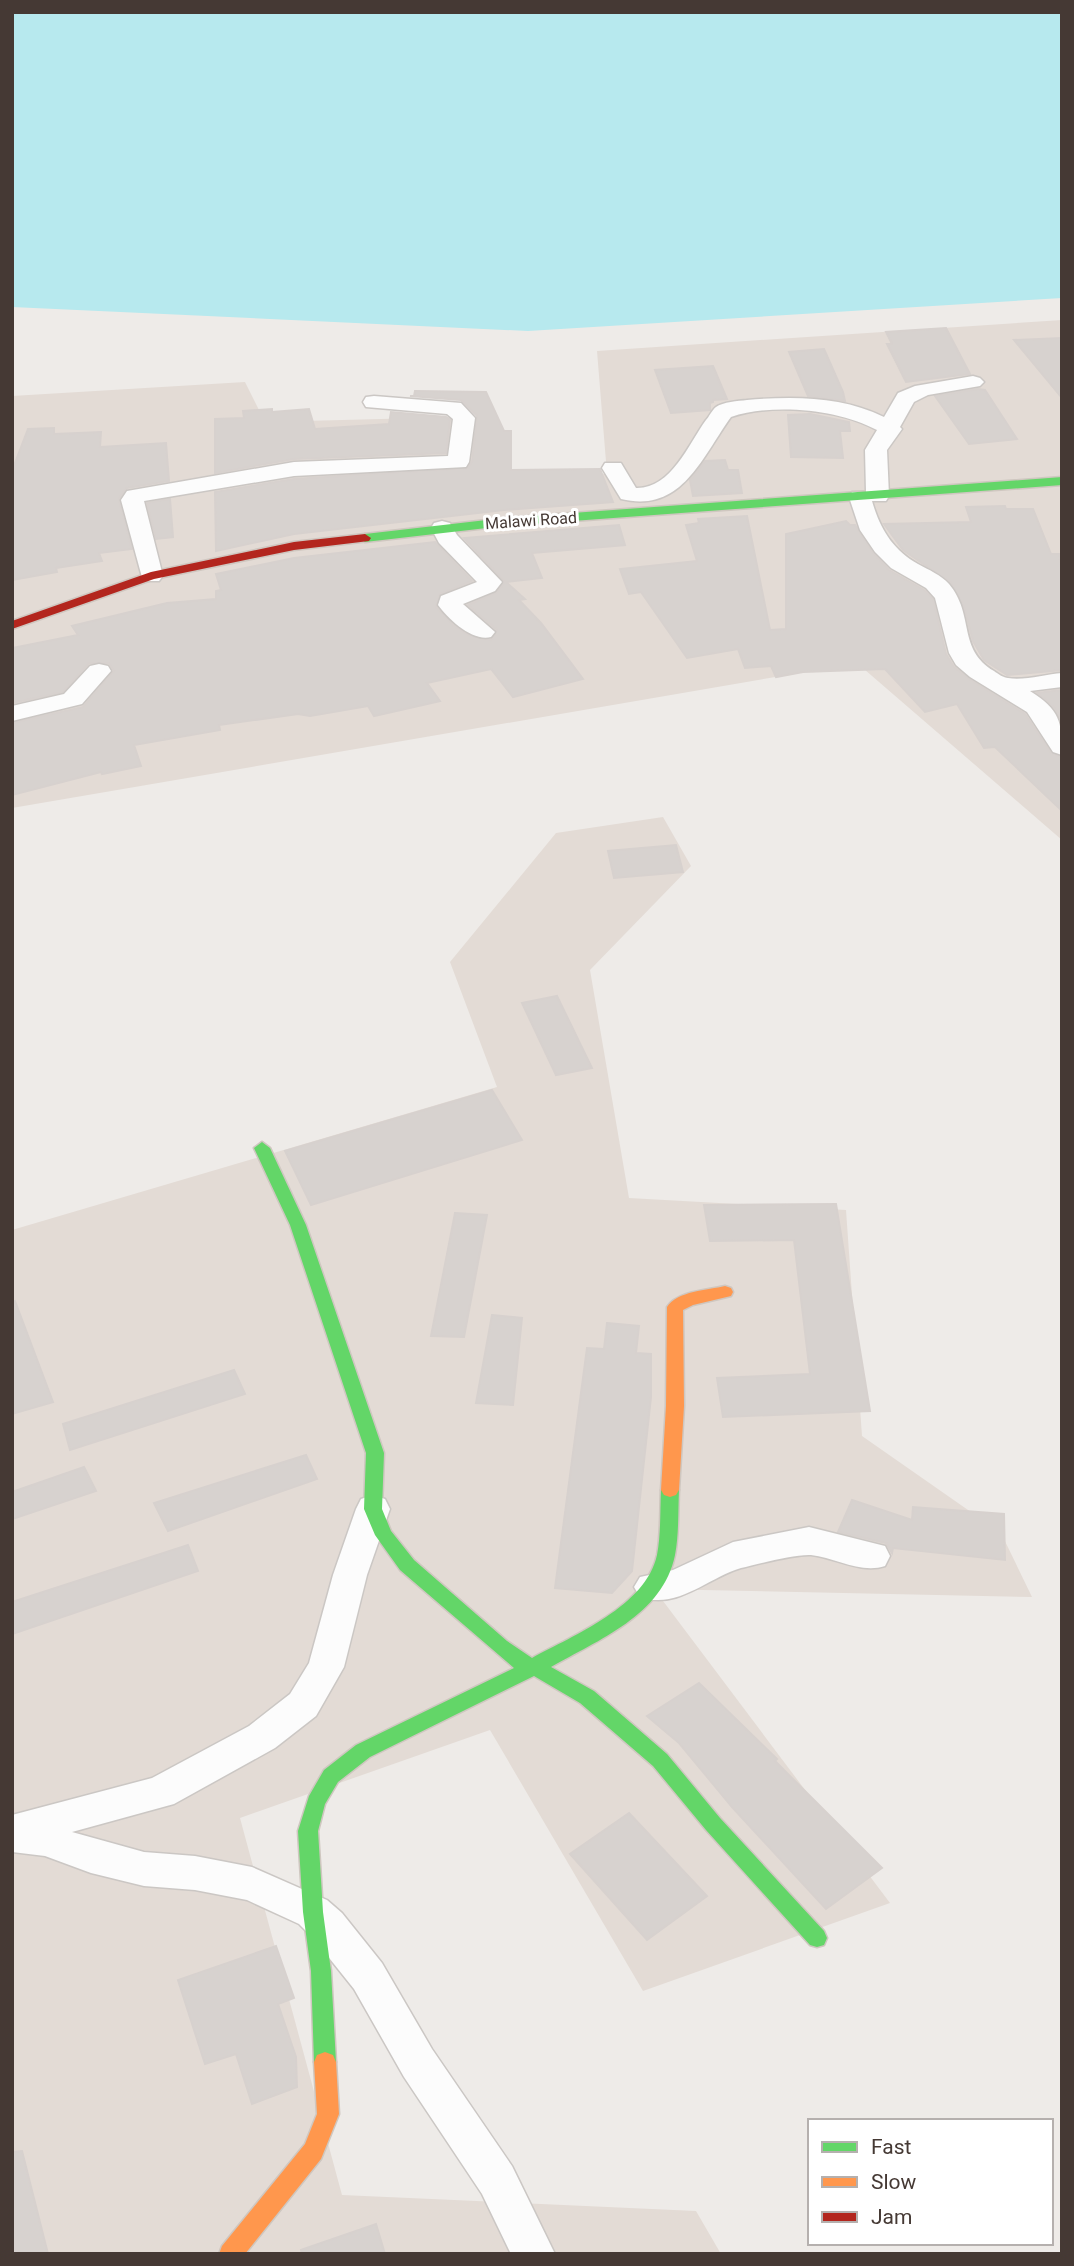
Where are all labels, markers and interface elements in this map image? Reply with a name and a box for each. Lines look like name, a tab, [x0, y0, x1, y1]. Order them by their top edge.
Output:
street label: Malawi Road	[485, 508, 578, 533]
legend	[808, 2119, 1053, 2245]
text: Fast	[871, 2135, 912, 2159]
text: Slow	[871, 2170, 917, 2194]
text: Jam	[871, 2205, 912, 2229]

